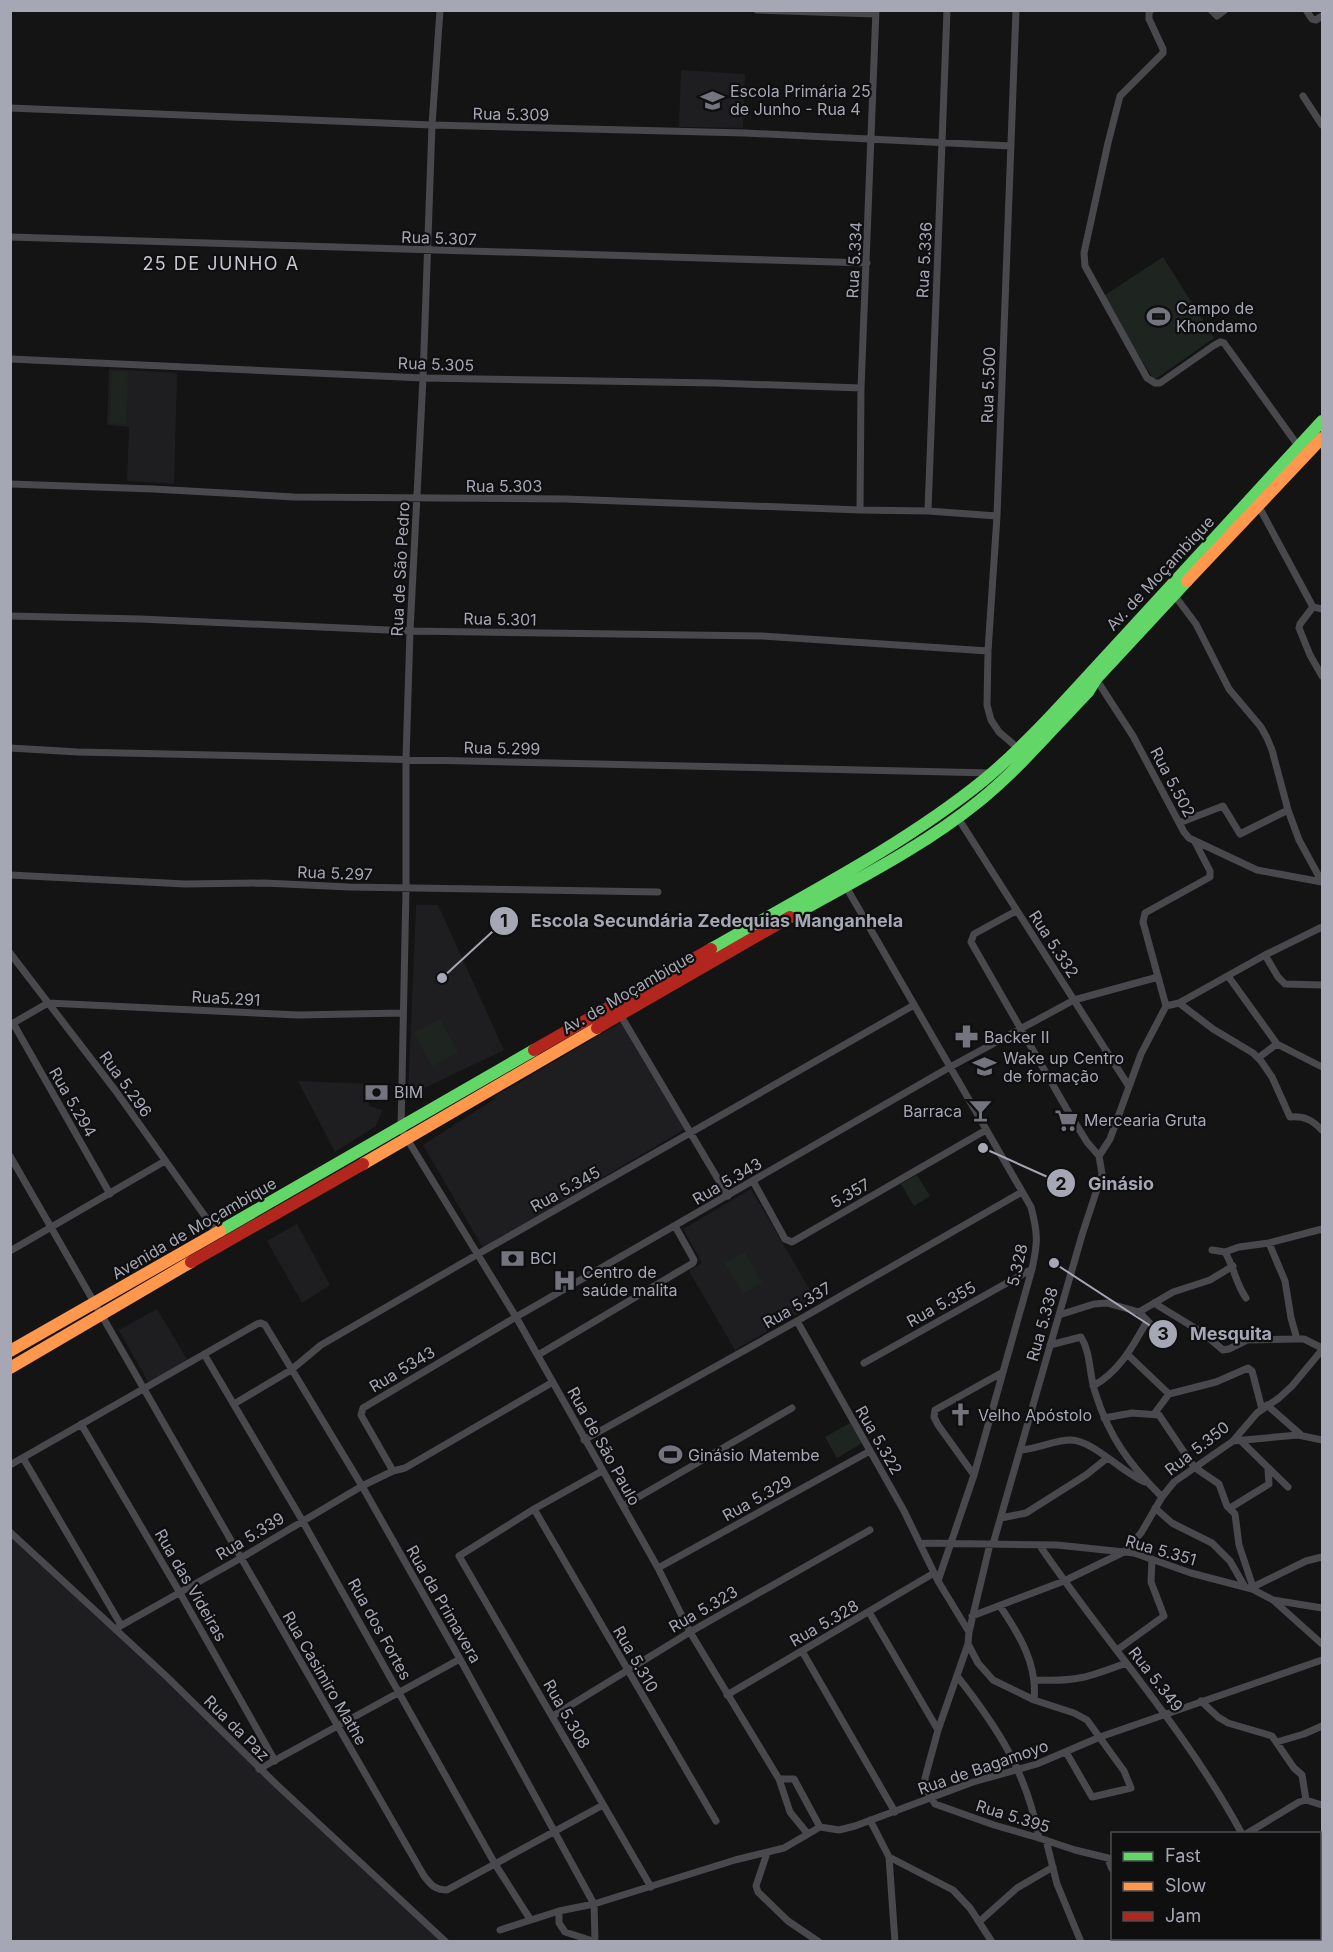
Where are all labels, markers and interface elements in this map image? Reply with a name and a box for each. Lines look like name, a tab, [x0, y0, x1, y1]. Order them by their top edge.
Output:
place label: Escola Primária 25 de Junho - Rua 4	[730, 81, 871, 119]
school or university icon: Escola Primária 25 de Junho - Rua 4	[699, 87, 725, 113]
street label: Rua 5.309	[473, 103, 549, 125]
street label: Rua 5.334	[842, 221, 866, 299]
street label: Rua 5.336	[912, 221, 936, 299]
street label: Rua 5.307	[401, 227, 477, 249]
district label: 25 DE JUNHO A	[142, 253, 300, 274]
place label: Campo de Khondamo	[1176, 298, 1258, 336]
sports icon: Campo de Khondamo	[1145, 304, 1171, 330]
street label: Rua 5.500	[977, 346, 999, 424]
street label: Rua 5.305	[397, 353, 475, 375]
street label: Rua 5.303	[466, 476, 542, 496]
street label: Rua de São Pedro	[386, 501, 414, 637]
street label: Av. de Moçambique	[1102, 511, 1218, 635]
street label: Rua 5.301	[463, 608, 537, 630]
street label: Rua 5.299	[463, 737, 541, 759]
street label: Rua 5.502	[1146, 744, 1200, 820]
street label: Rua 5.297	[297, 862, 373, 884]
callout: Escola Secundária Zedequias Manganhela	[489, 903, 915, 939]
street label: Rua 5.332	[1025, 907, 1083, 981]
text: 1	[500, 910, 508, 931]
text: Escola Secundária Zedequias Manganhela	[531, 910, 903, 931]
street label: Av. de Moçambique	[558, 946, 698, 1038]
street label: Rua5.291	[191, 986, 261, 1010]
pharmacy icon: Backer II	[953, 1024, 979, 1050]
place label: Backer II	[984, 1027, 1049, 1047]
street label: Rua 5.296	[95, 1047, 157, 1121]
place label: Wake up Centro de formação	[1003, 1048, 1124, 1086]
school or university icon: Wake up Centro de formação	[972, 1054, 998, 1080]
street label: Rua 5.294	[45, 1064, 101, 1140]
bank icon: BIM	[363, 1079, 389, 1105]
place label: BIM	[394, 1082, 423, 1102]
bar icon: Barraca	[967, 1098, 993, 1124]
place label: Barraca	[903, 1101, 962, 1121]
supermarket icon: Mercearia Gruta	[1053, 1107, 1079, 1133]
place label: Mercearia Gruta	[1084, 1110, 1207, 1130]
street label: Rua 5.343	[689, 1153, 765, 1209]
street label: Rua 5.345	[527, 1162, 603, 1216]
callout: Ginásio	[1046, 1165, 1166, 1201]
street label: Avenida de Moçambique	[108, 1173, 280, 1283]
text: 2	[1055, 1173, 1067, 1194]
text: Ginásio	[1088, 1173, 1154, 1194]
street label: 5.357	[827, 1174, 873, 1212]
street label: 5.328	[1002, 1242, 1032, 1288]
bank icon: BCI	[499, 1245, 525, 1271]
place label: BCI	[530, 1248, 556, 1268]
place label: Centro de saúde malita	[582, 1262, 678, 1300]
hospital icon: Centro de saúde malita	[551, 1268, 577, 1294]
street label: Rua 5.337	[759, 1277, 835, 1333]
street label: Rua 5.355	[903, 1277, 979, 1331]
street label: Rua 5.338	[1022, 1285, 1062, 1363]
callout: Mesquita	[1148, 1316, 1284, 1352]
text: 3	[1157, 1323, 1169, 1344]
text: Mesquita	[1190, 1323, 1272, 1344]
street label: Rua 5343	[366, 1342, 438, 1396]
street label: Rua de São Paulo	[563, 1383, 645, 1509]
street label: Rua 5.322	[851, 1402, 907, 1478]
church icon: Velho Apóstolo	[947, 1402, 973, 1428]
place label: Velho Apóstolo	[978, 1405, 1092, 1425]
street label: Rua 5.350	[1161, 1417, 1233, 1479]
sports icon: Ginásio Matembe	[657, 1442, 683, 1468]
place label: Ginásio Matembe	[688, 1445, 820, 1465]
street label: Rua 5.329	[719, 1471, 795, 1525]
street label: Rua 5.339	[212, 1508, 288, 1564]
street label: Rua das Videiras	[151, 1525, 231, 1645]
street label: Rua 5.351	[1123, 1530, 1199, 1570]
street label: Rua da Primavera	[402, 1542, 486, 1666]
street label: Rua dos Fortes	[344, 1575, 416, 1683]
street label: Rua 5.323	[665, 1581, 741, 1637]
street label: Rua 5.328	[786, 1595, 862, 1651]
street label: Rua Casimiro Mathe	[278, 1607, 372, 1749]
street label: Rua 5.310	[609, 1622, 663, 1696]
street label: Rua 5.349	[1124, 1643, 1188, 1715]
street label: Rua 5.308	[539, 1676, 595, 1752]
street label: Rua da Paz	[200, 1691, 274, 1765]
street label: Rua de Bagamoyo	[915, 1735, 1051, 1799]
street label: Rua 5.395	[974, 1795, 1052, 1837]
legend	[1111, 1832, 1321, 1940]
text: Fast	[1165, 1845, 1201, 1866]
text: Slow	[1165, 1875, 1206, 1896]
text: Jam	[1165, 1905, 1201, 1926]

